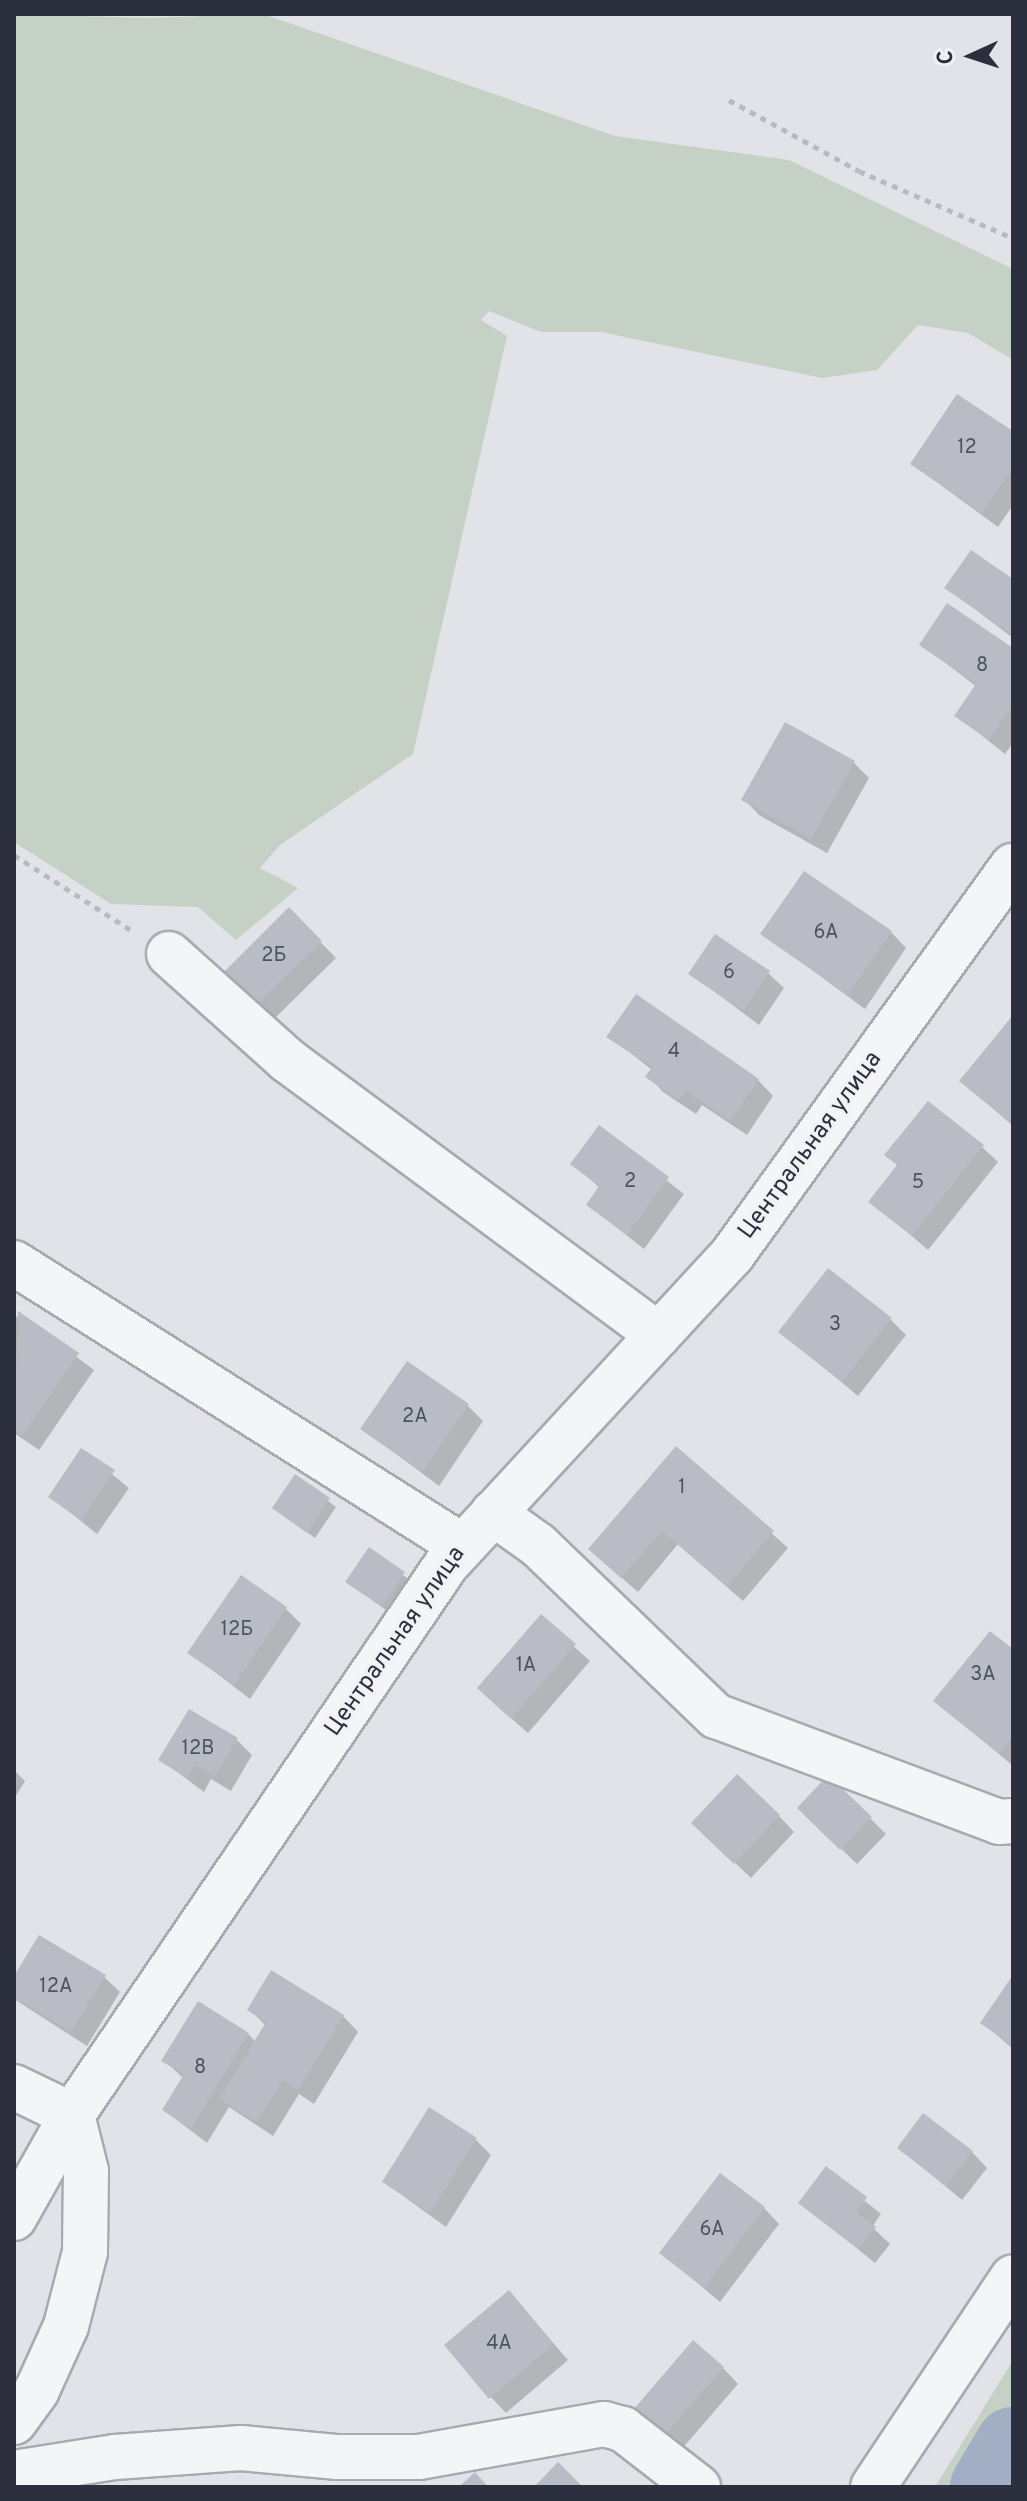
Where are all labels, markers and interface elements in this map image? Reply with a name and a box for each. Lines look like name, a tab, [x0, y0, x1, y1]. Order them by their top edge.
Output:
north arrow	[931, 16, 1011, 96]
text: С	[933, 50, 960, 65]
house number: 12	[957, 436, 977, 460]
house number: 8	[976, 654, 988, 678]
house number: 6А	[813, 921, 839, 945]
house number: 2Б	[261, 944, 287, 968]
house number: 6	[723, 961, 735, 985]
house number: 4	[668, 1040, 680, 1064]
street label: Центральная улица	[733, 1046, 889, 1246]
house number: 2	[624, 1170, 636, 1194]
house number: 5	[912, 1171, 924, 1195]
house number: 3	[829, 1313, 841, 1337]
house number: 2А	[402, 1405, 428, 1429]
house number: 1	[678, 1476, 686, 1500]
street label: Центральная улица	[320, 1542, 472, 1742]
house number: 12Б	[221, 1618, 253, 1642]
house number: 1А	[516, 1654, 536, 1678]
house number: 3А	[970, 1663, 996, 1687]
house number: 12В	[182, 1737, 214, 1761]
house number: 12А	[39, 1975, 73, 1999]
house number: 8	[194, 2056, 206, 2080]
house number: 6А	[699, 2218, 725, 2242]
house number: 4А	[486, 2332, 512, 2356]

